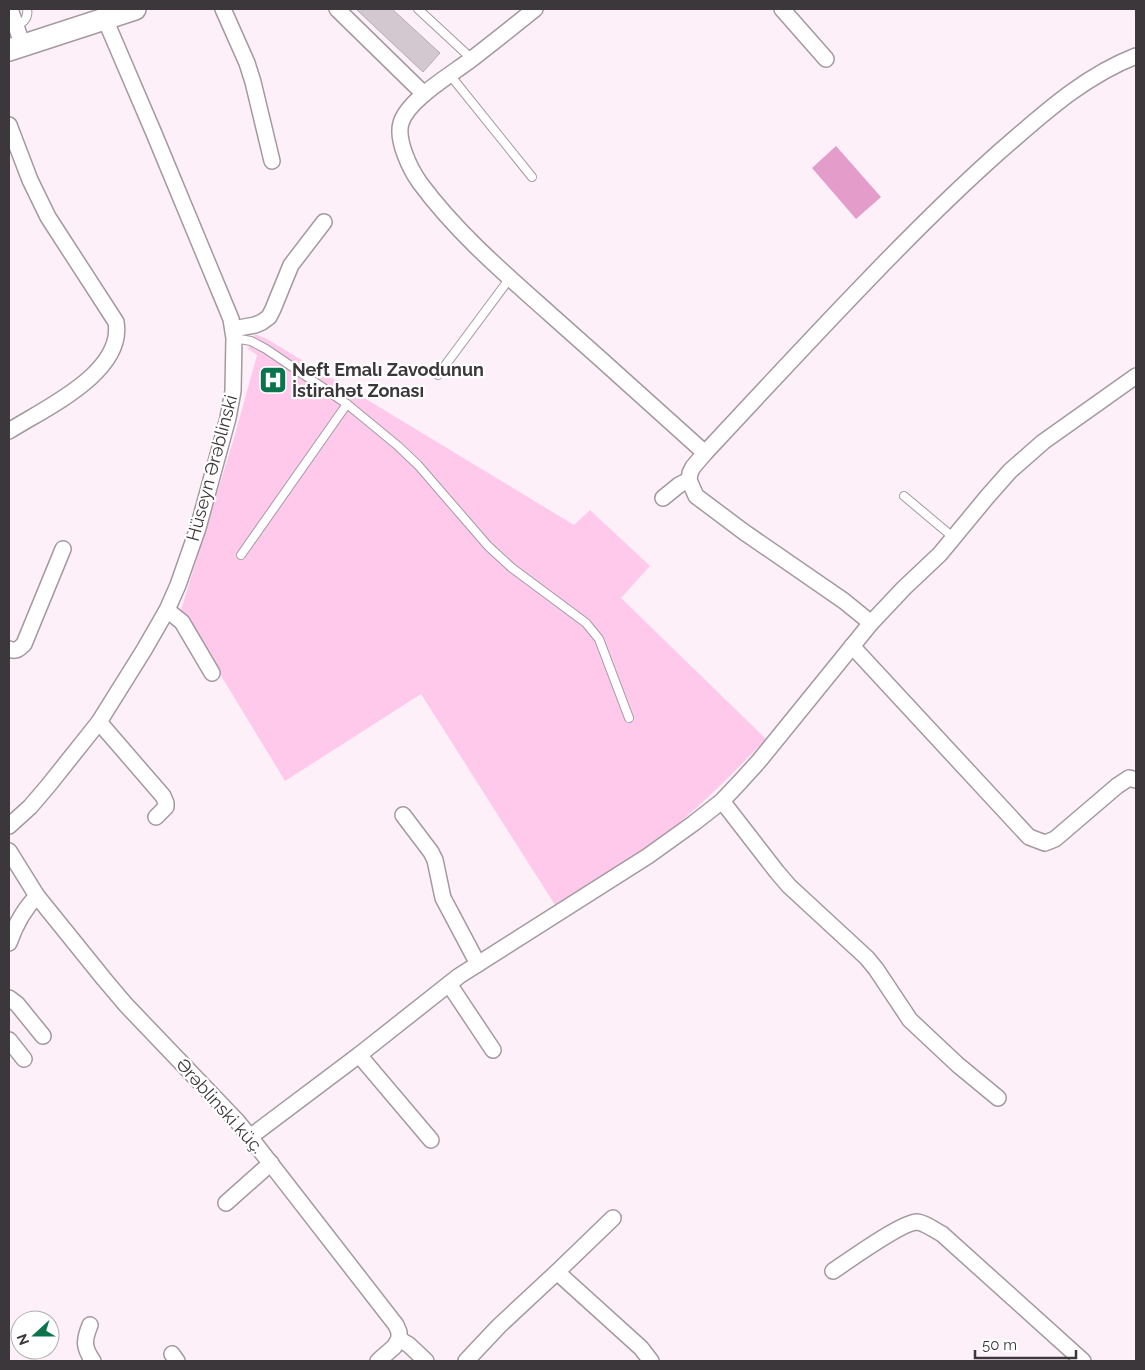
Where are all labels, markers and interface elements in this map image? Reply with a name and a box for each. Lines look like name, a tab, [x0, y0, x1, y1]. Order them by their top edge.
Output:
place label: Neft Emalı Zavodunun İstirahət Zonası	[292, 359, 484, 401]
hospital icon: Neft Emalı Zavodunun İstirahət Zonası	[258, 365, 288, 395]
street label: Hüseyn Ərəblinski	[182, 393, 241, 543]
street label: Ərəblinski küç.	[172, 1054, 269, 1157]
north arrow	[10, 1310, 60, 1360]
scale bar	[975, 1328, 1076, 1360]
text: N	[13, 1332, 32, 1348]
text: 50 m	[982, 1336, 1017, 1354]

